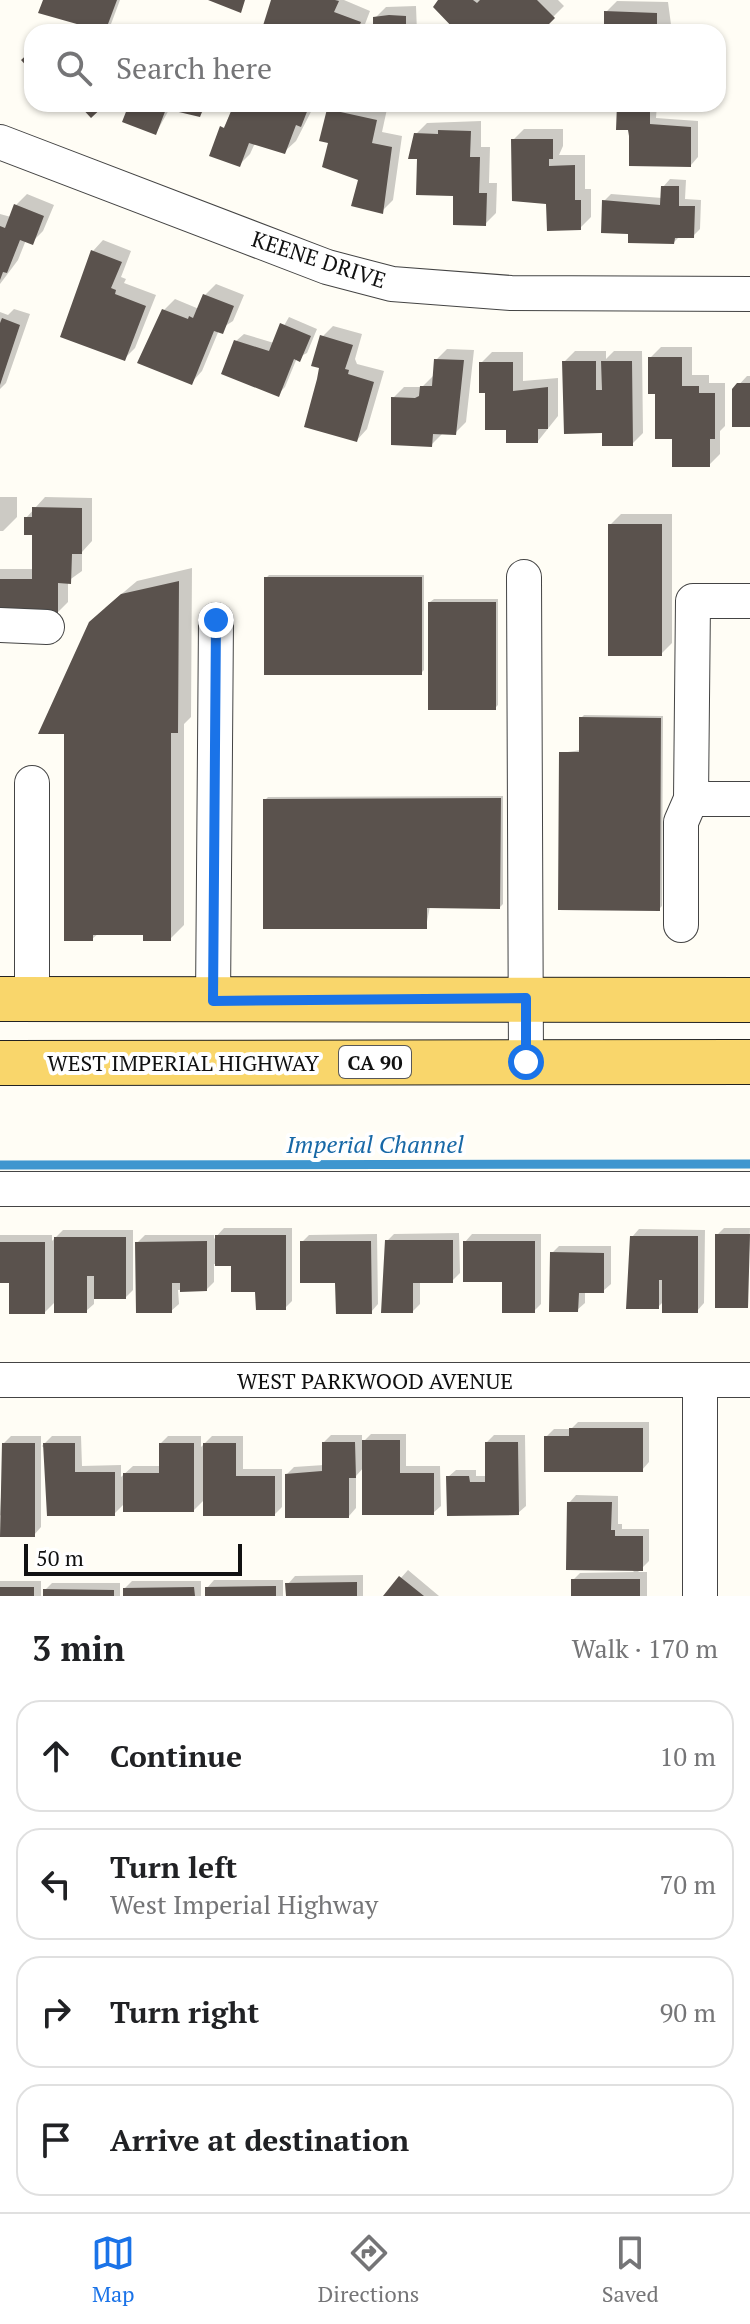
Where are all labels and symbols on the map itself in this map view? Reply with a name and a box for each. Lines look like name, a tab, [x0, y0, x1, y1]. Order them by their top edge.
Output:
street label: KEENE DRIVE	[248, 224, 390, 294]
route end	[198, 602, 234, 638]
route start	[508, 1044, 544, 1080]
road number: CA 90	[339, 1046, 411, 1078]
street label: WEST IMPERIAL HIGHWAY	[47, 1048, 320, 1077]
water label: Imperial Channel	[285, 1128, 464, 1160]
street label: WEST PARKWOOD AVENUE	[237, 1366, 513, 1395]
scale bar	[24, 1540, 242, 1576]

